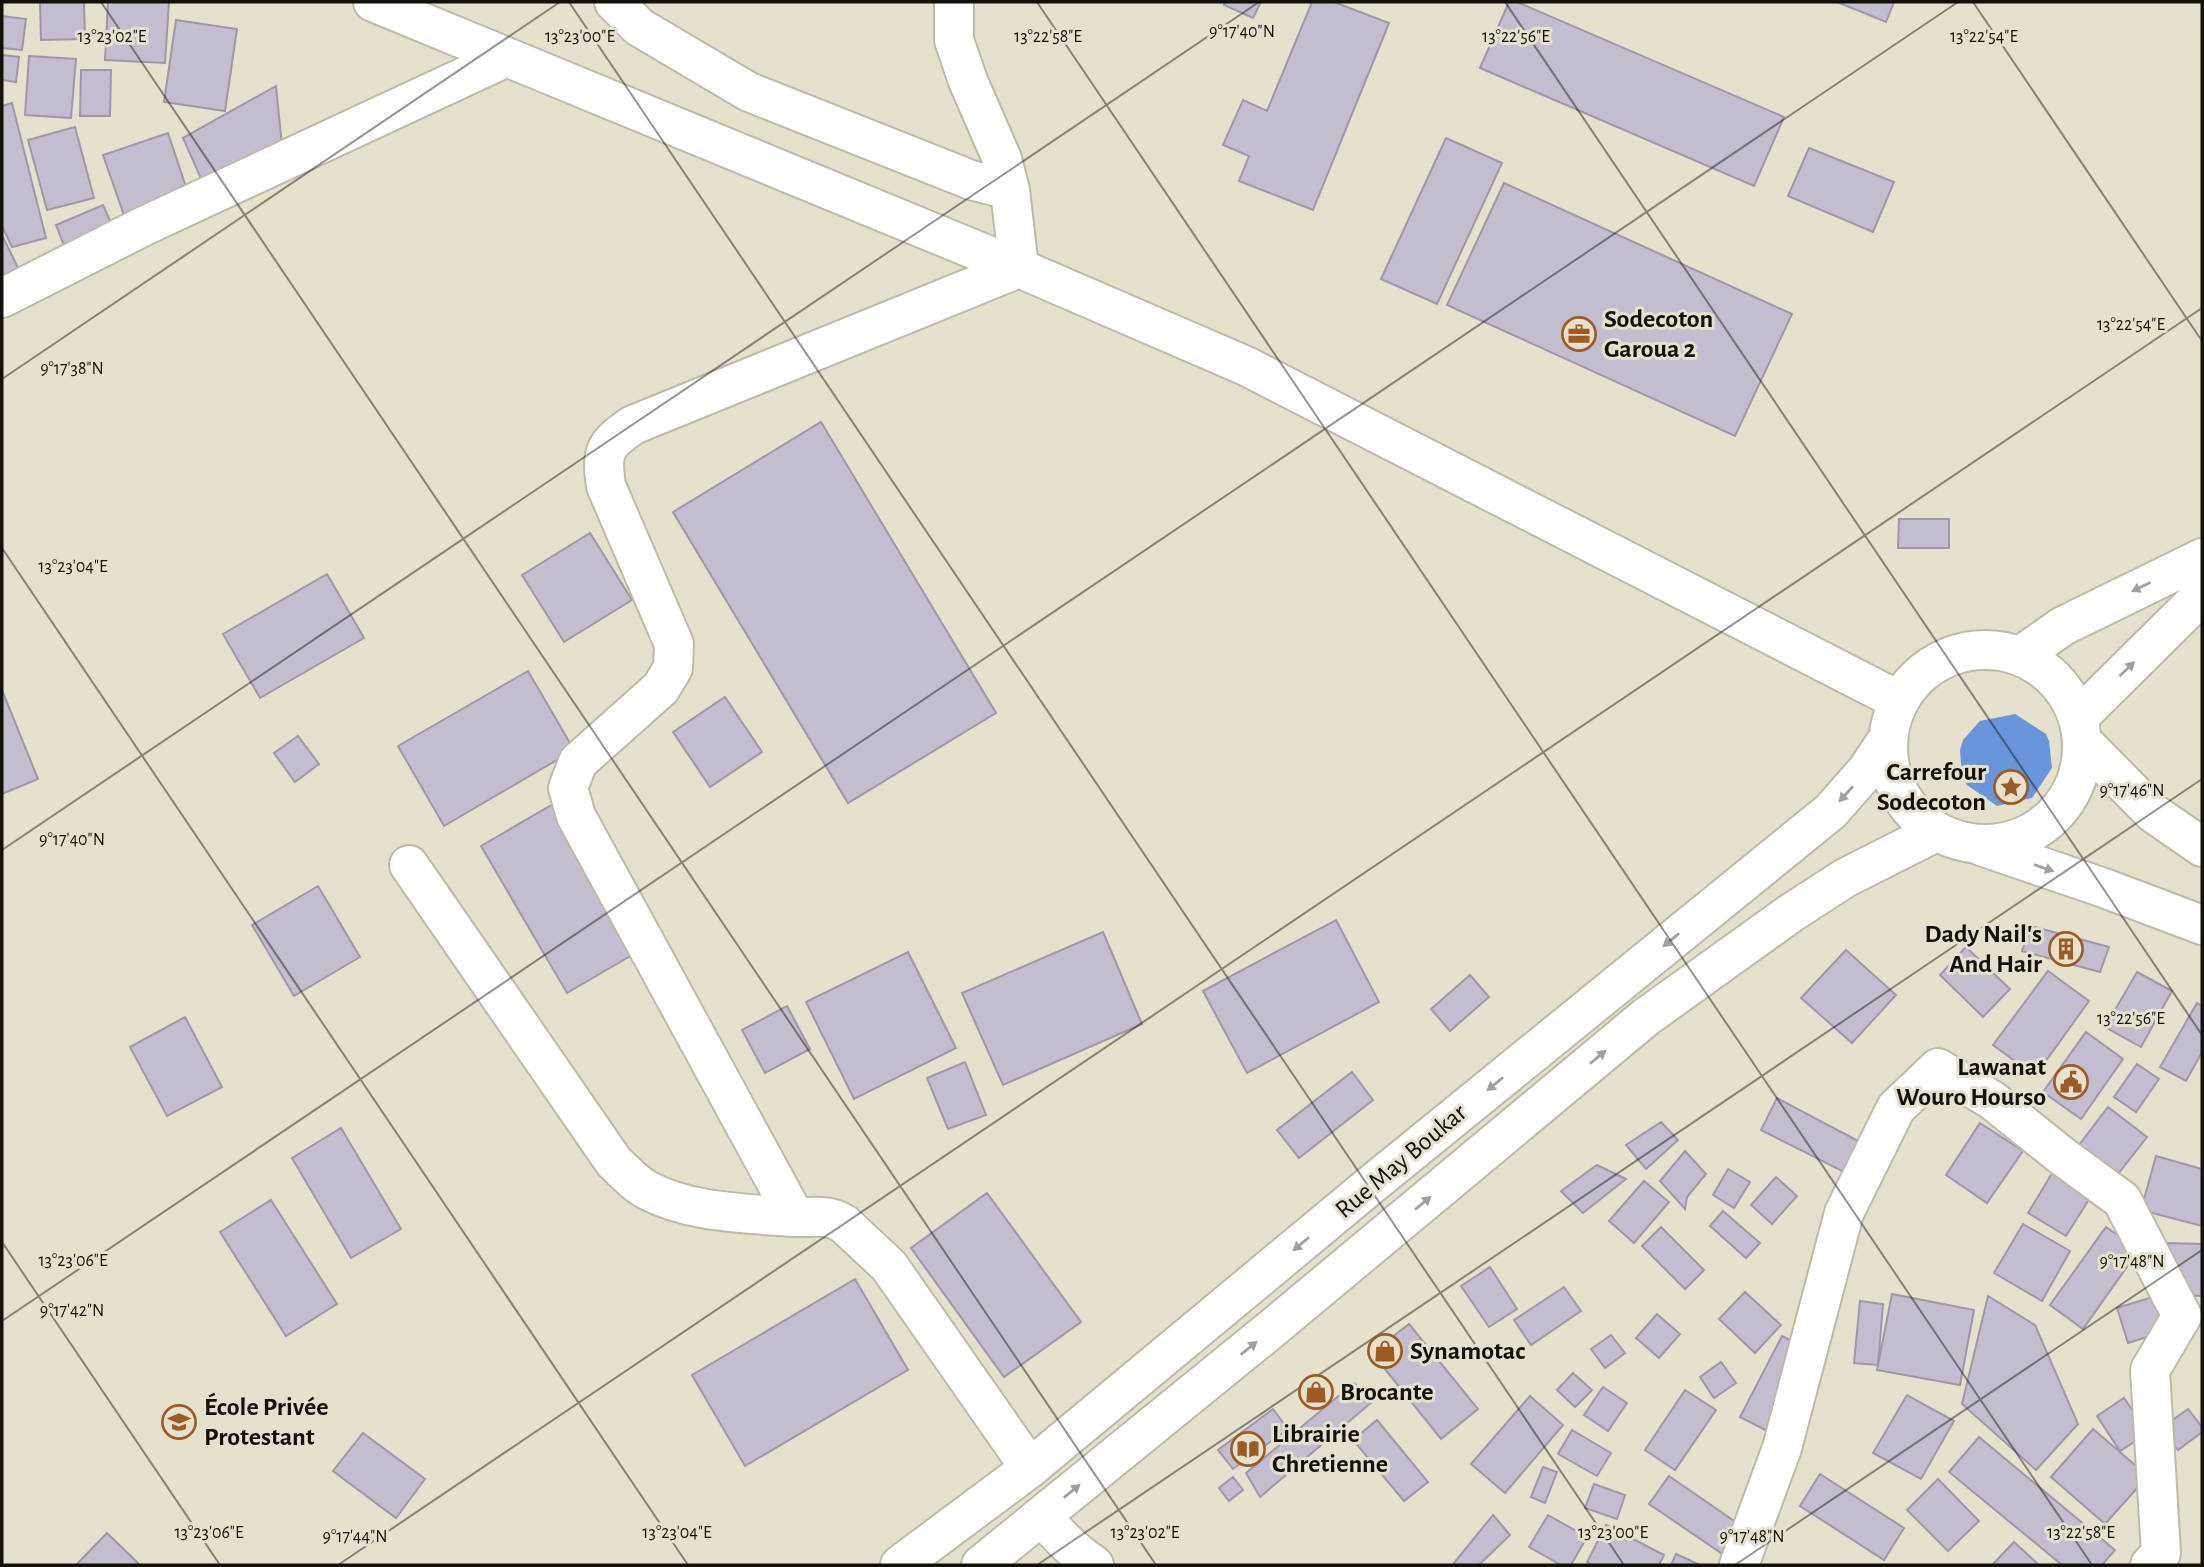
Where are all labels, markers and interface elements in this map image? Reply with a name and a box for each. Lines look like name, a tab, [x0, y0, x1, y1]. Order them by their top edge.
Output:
text: 9°17'40"N	[1209, 23, 1275, 41]
text: 13°23'02"E	[78, 28, 147, 46]
text: 13°23'00"E	[545, 28, 615, 46]
text: 13°22'58"E	[1014, 28, 1082, 46]
text: 13°22'56"E	[1482, 28, 1550, 46]
text: 13°22'54"E	[1950, 28, 2018, 46]
place label: Sodecoton Garoua 2	[1604, 306, 1713, 362]
office icon: Sodecoton Garoua 2	[1560, 315, 1598, 353]
text: 13°22'54"E	[2097, 316, 2165, 334]
text: 9°17'38"N	[40, 360, 104, 378]
text: 13°23'04"E	[38, 558, 108, 576]
one-way arrow	[2131, 581, 2151, 593]
one-way arrow	[2118, 661, 2135, 677]
place label: Carrefour Sodecoton	[1877, 759, 1986, 815]
place icon: Carrefour Sodecoton	[1992, 768, 2030, 806]
text: 9°17'46"N	[2100, 782, 2164, 800]
one-way arrow	[1838, 785, 1854, 803]
text: 9°17'40"N	[39, 831, 105, 849]
one-way arrow	[2033, 863, 2054, 874]
place label: Dady Nail's And Hair	[1924, 921, 2042, 977]
building icon: Dady Nail's And Hair	[2047, 930, 2085, 968]
one-way arrow	[1663, 932, 1681, 947]
text: 13°22'56"E	[2097, 1010, 2165, 1028]
one-way arrow	[1590, 1050, 1607, 1065]
place label: Lawanat Wouro Hourso	[1896, 1054, 2046, 1110]
public building icon: Lawanat Wouro Hourso	[2052, 1063, 2090, 1101]
one-way arrow	[1486, 1076, 1504, 1091]
street label: Rue May Boukar	[1331, 1099, 1472, 1223]
one-way arrow	[1414, 1195, 1432, 1210]
one-way arrow	[1292, 1236, 1309, 1251]
text: 13°23'06"E	[38, 1252, 108, 1270]
text: 9°17'48"N	[2100, 1253, 2164, 1271]
text: 9°17'42"N	[40, 1302, 104, 1320]
shop icon: Synamotac	[1366, 1332, 1404, 1370]
place label: Synamotac	[1410, 1338, 1525, 1364]
one-way arrow	[1240, 1341, 1257, 1356]
shop icon: Brocante	[1297, 1373, 1335, 1411]
place label: Brocante	[1340, 1379, 1434, 1405]
place label: École Privée Protestant	[204, 1392, 329, 1450]
school or university icon: École Privée Protestant	[160, 1403, 198, 1441]
place label: Librairie Chretienne	[1272, 1421, 1388, 1477]
library icon: Librairie Chretienne	[1229, 1430, 1267, 1468]
one-way arrow	[1062, 1484, 1080, 1499]
text: 13°23'06"E	[174, 1524, 244, 1542]
text: 13°23'04"E	[642, 1524, 712, 1542]
text: 13°23'02"E	[1111, 1524, 1180, 1542]
text: 13°23'00"E	[1578, 1524, 1648, 1542]
text: 13°22'58"E	[2047, 1524, 2115, 1542]
text: 9°17'44"N	[322, 1528, 388, 1546]
text: 9°17'48"N	[1720, 1528, 1784, 1546]

